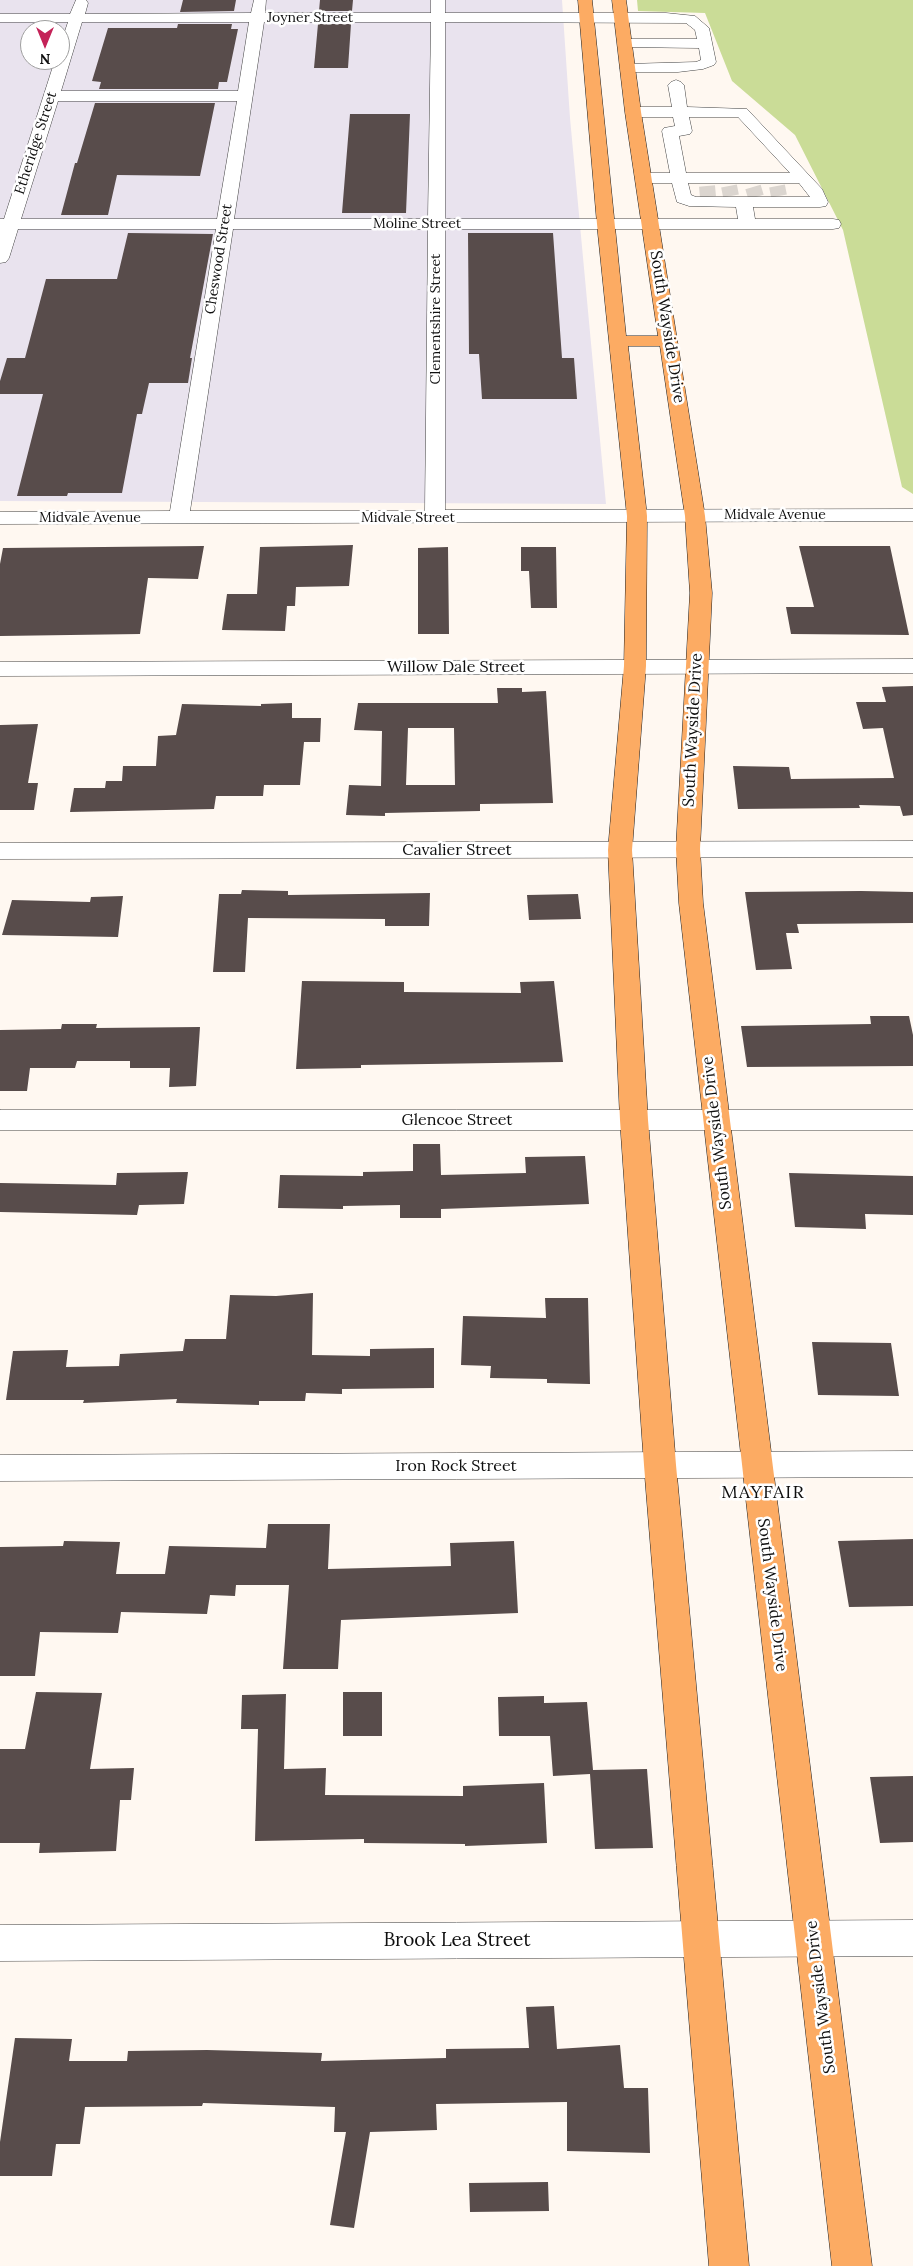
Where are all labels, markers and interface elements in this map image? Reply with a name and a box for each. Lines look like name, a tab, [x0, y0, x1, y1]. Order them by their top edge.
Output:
street label: Joyner Street	[267, 10, 353, 26]
north arrow	[20, 20, 70, 70]
text: N	[40, 50, 50, 68]
street label: Etheridge Street	[11, 90, 61, 196]
street label: Cheswood Street	[202, 203, 236, 315]
street label: Moline Street	[373, 216, 461, 232]
street label: South Wayside Drive	[645, 249, 689, 405]
street label: Clementshire Street	[428, 254, 444, 384]
street label: Midvale Avenue	[724, 507, 826, 523]
street label: Midvale Avenue	[39, 510, 141, 526]
street label: Midvale Street	[361, 510, 455, 526]
street label: South Wayside Drive	[679, 653, 707, 807]
street label: Willow Dale Street	[387, 657, 525, 677]
street label: Cavalier Street	[402, 840, 512, 860]
street label: South Wayside Drive	[698, 1055, 736, 1211]
street label: Glencoe Street	[402, 1110, 512, 1130]
street label: Iron Rock Street	[395, 1456, 517, 1476]
district label: MAYFAIR	[720, 1482, 806, 1504]
street label: South Wayside Drive	[753, 1517, 791, 1673]
street label: South Wayside Drive	[802, 1919, 840, 2075]
street label: Brook Lea Street	[383, 1930, 531, 1952]

